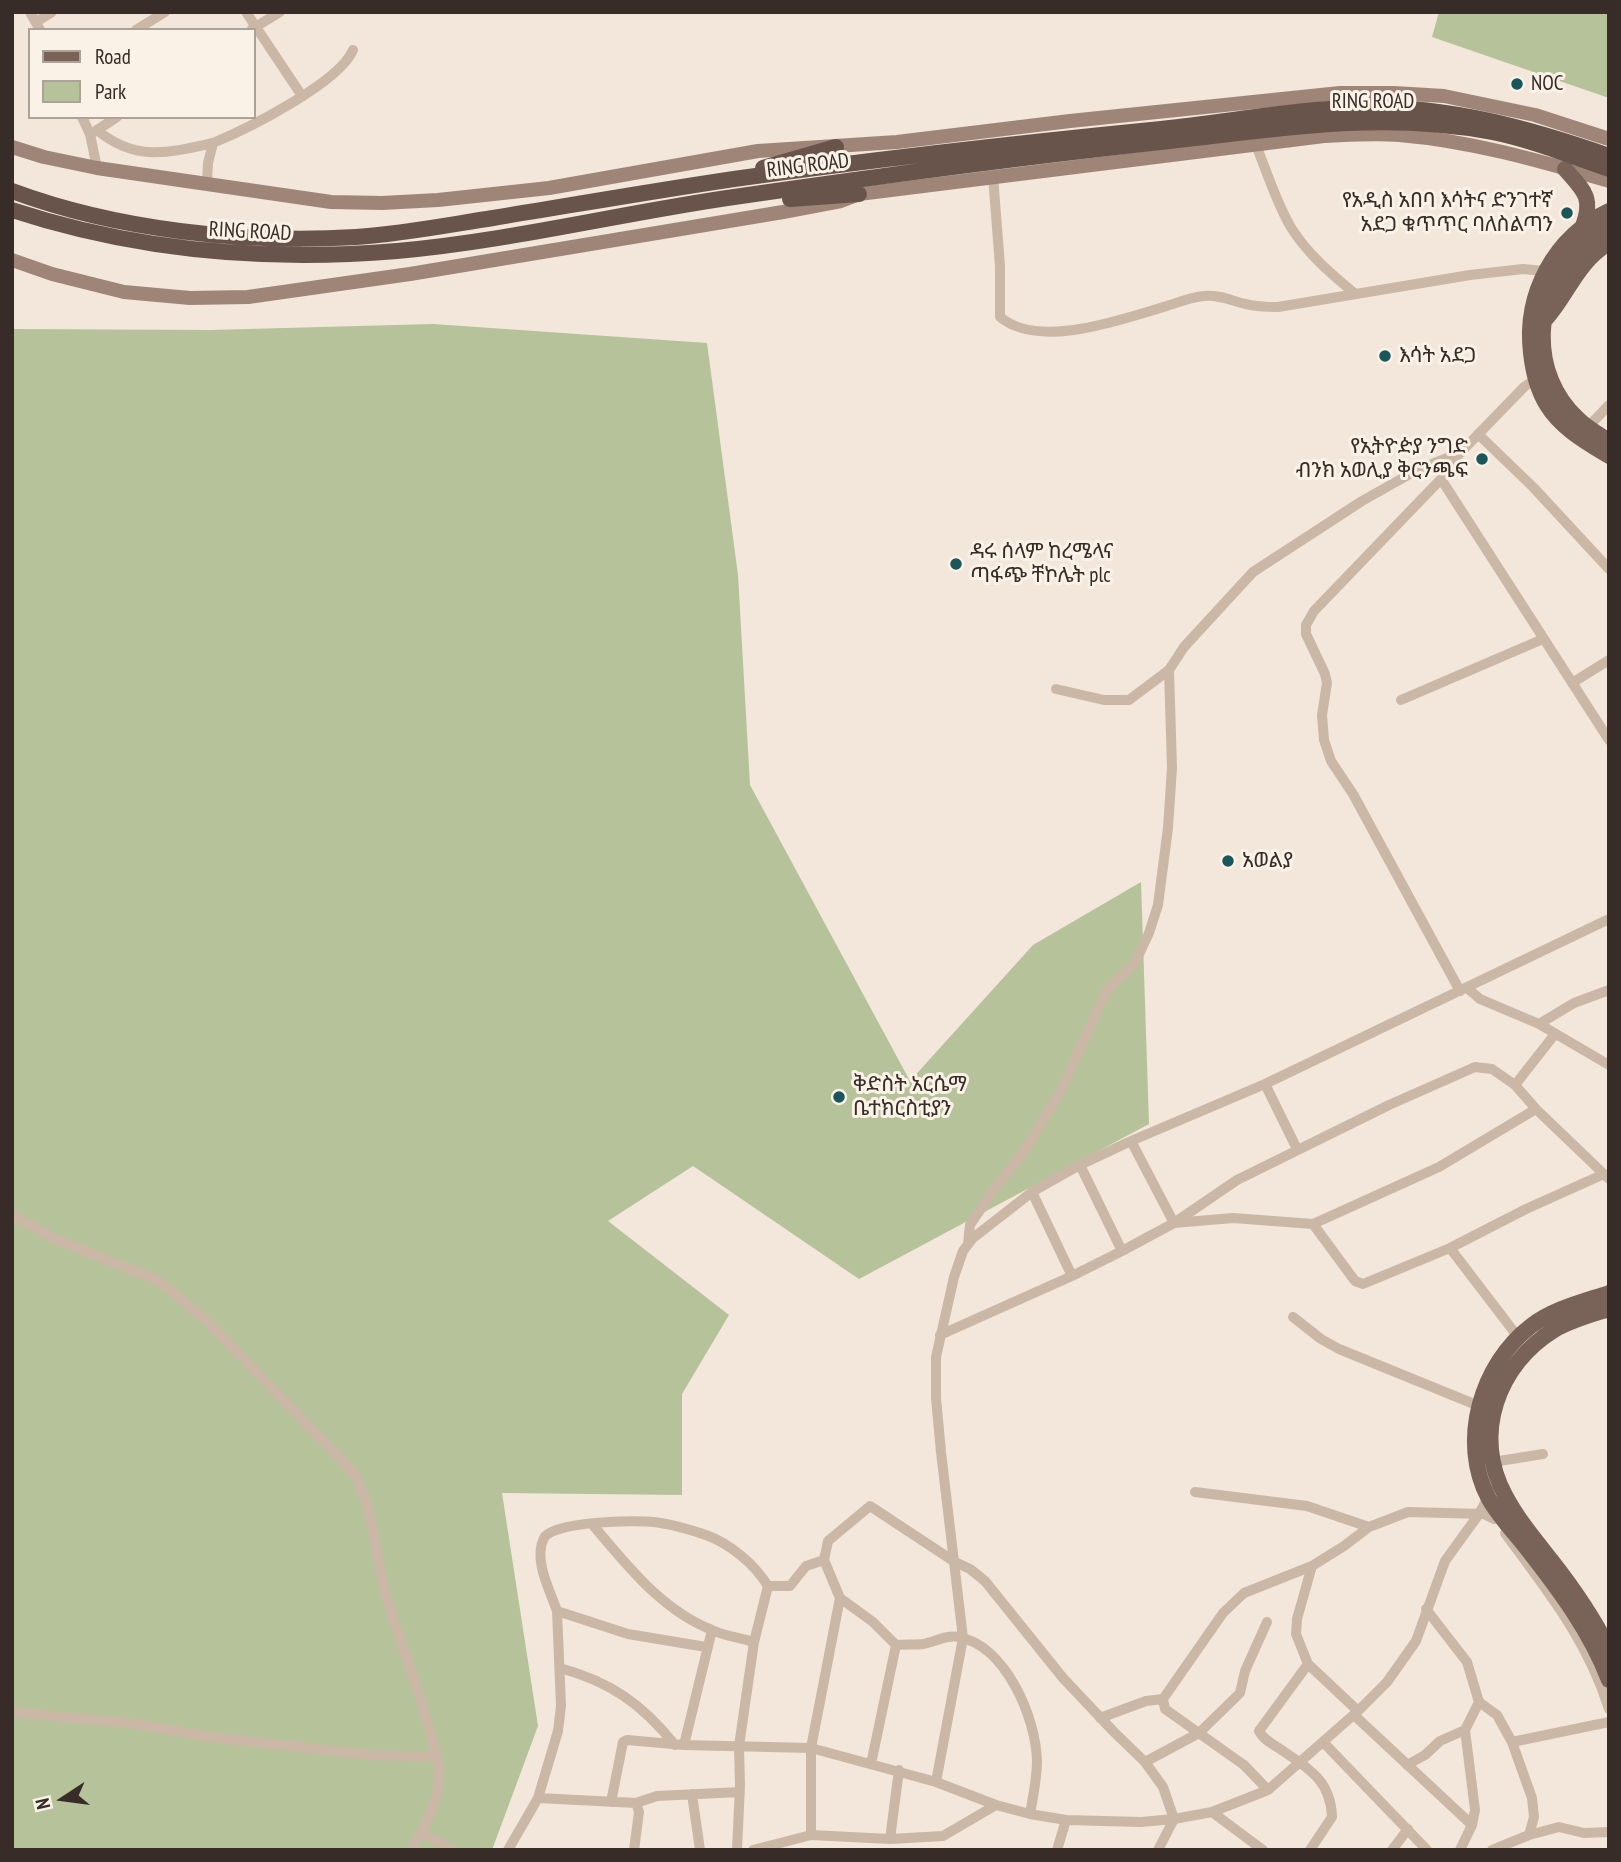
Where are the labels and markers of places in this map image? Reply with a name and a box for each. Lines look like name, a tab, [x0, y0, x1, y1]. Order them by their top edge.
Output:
place label: NOC	[1531, 71, 1563, 97]
marker: NOC	[1509, 76, 1525, 92]
place label: የአዲስ አበባ እሳትና ድንገተኛ አደጋ ቁጥጥር ባለስልጣን	[1342, 188, 1553, 238]
marker: የአዲስ አበባ እሳትና ድንገተኛ አደጋ ቁጥጥር ባለስልጣን	[1559, 205, 1575, 221]
place label: እሳት አደጋ	[1399, 343, 1477, 369]
marker: እሳት አደጋ	[1377, 348, 1393, 364]
place label: የኢትዮዽያ ንግድ ብንክ አወሊያ ቅርንጫፍ	[1296, 434, 1468, 484]
marker: የኢትዮዽያ ንግድ ብንክ አወሊያ ቅርንጫፍ	[1474, 451, 1490, 467]
place label: ዳሩ ሰላም ከረሜላና ጣፋጭ ቸኮሌት plc	[970, 539, 1114, 589]
marker: ዳሩ ሰላም ከረሜላና ጣፋጭ ቸኮሌት plc	[948, 556, 964, 572]
place label: አወልያ	[1242, 848, 1293, 874]
marker: አወልያ	[1220, 853, 1236, 869]
place label: ቅድስት አርሴማ ቤተክርስቲያን	[853, 1072, 967, 1122]
marker: ቅድስት አርሴማ ቤተክርስቲያን	[831, 1089, 847, 1105]

